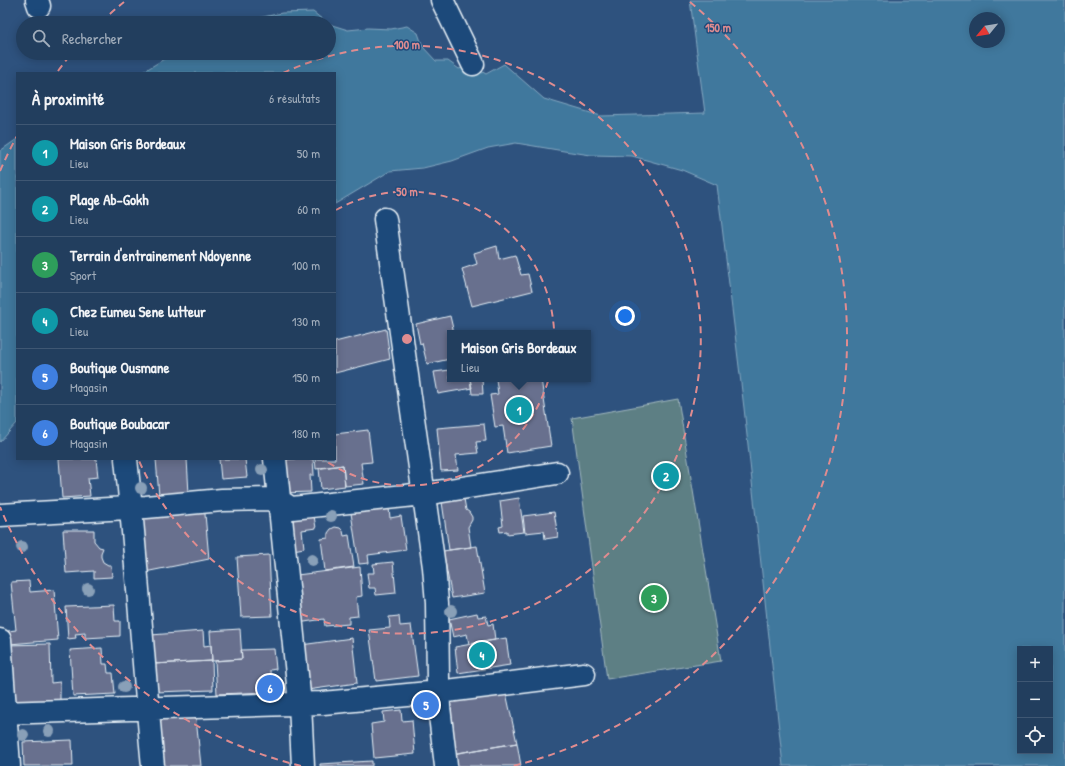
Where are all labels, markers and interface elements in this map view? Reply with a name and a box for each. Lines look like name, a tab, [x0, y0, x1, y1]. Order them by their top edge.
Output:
north arrow	[969, 12, 1005, 48]
search box	[16, 16, 336, 60]
text: 150 m	[705, 19, 731, 36]
icon: search	[30, 27, 52, 49]
text: Rechercher	[62, 28, 123, 49]
text: 100 m	[394, 36, 420, 53]
text: À proximité	[32, 87, 104, 110]
text: 6 résultats	[269, 89, 320, 107]
text: Maison Gris Bordeaux	[70, 133, 186, 154]
text: 1	[43, 144, 47, 162]
text: 50 m	[297, 144, 320, 162]
text: Lieu	[70, 154, 88, 172]
text: 50 m	[396, 183, 418, 200]
text: Plage Ab-Gokh	[70, 189, 149, 210]
text: 2	[42, 200, 48, 218]
text: 60 m	[297, 200, 320, 218]
text: Lieu	[70, 210, 88, 228]
text: Terrain d'entrainement Ndoyenne	[70, 245, 251, 266]
text: 3	[42, 256, 48, 274]
text: 100 m	[292, 256, 320, 274]
text: Sport	[70, 266, 96, 284]
text: Chez Eumeu Sene lutteur	[70, 301, 206, 322]
your location	[615, 306, 635, 326]
text: 4	[43, 312, 47, 330]
text: 130 m	[292, 312, 320, 330]
text: Lieu	[70, 322, 88, 340]
popup	[447, 330, 591, 382]
centre of rings	[400, 332, 414, 346]
text: Maison Gris Bordeaux	[461, 337, 577, 358]
text: Boutique Ousmane	[70, 357, 169, 378]
text: Lieu	[461, 358, 479, 376]
text: 5	[42, 368, 48, 386]
text: 150 m	[292, 368, 320, 386]
text: Magasin	[70, 378, 108, 396]
pin: 1	[506, 395, 532, 425]
text: Boutique Boubacar	[70, 413, 170, 434]
text: 6	[42, 424, 48, 442]
text: 180 m	[292, 424, 320, 442]
text: Magasin	[70, 434, 108, 452]
pin: 2	[653, 461, 679, 491]
pin: 3	[641, 583, 667, 613]
pin: 4	[469, 640, 495, 670]
map controls	[1017, 646, 1053, 754]
button: +	[1017, 646, 1053, 682]
pin: 6	[257, 673, 283, 703]
button: −	[1017, 682, 1053, 718]
pin: 5	[413, 690, 439, 720]
button: locate	[1017, 718, 1053, 754]

